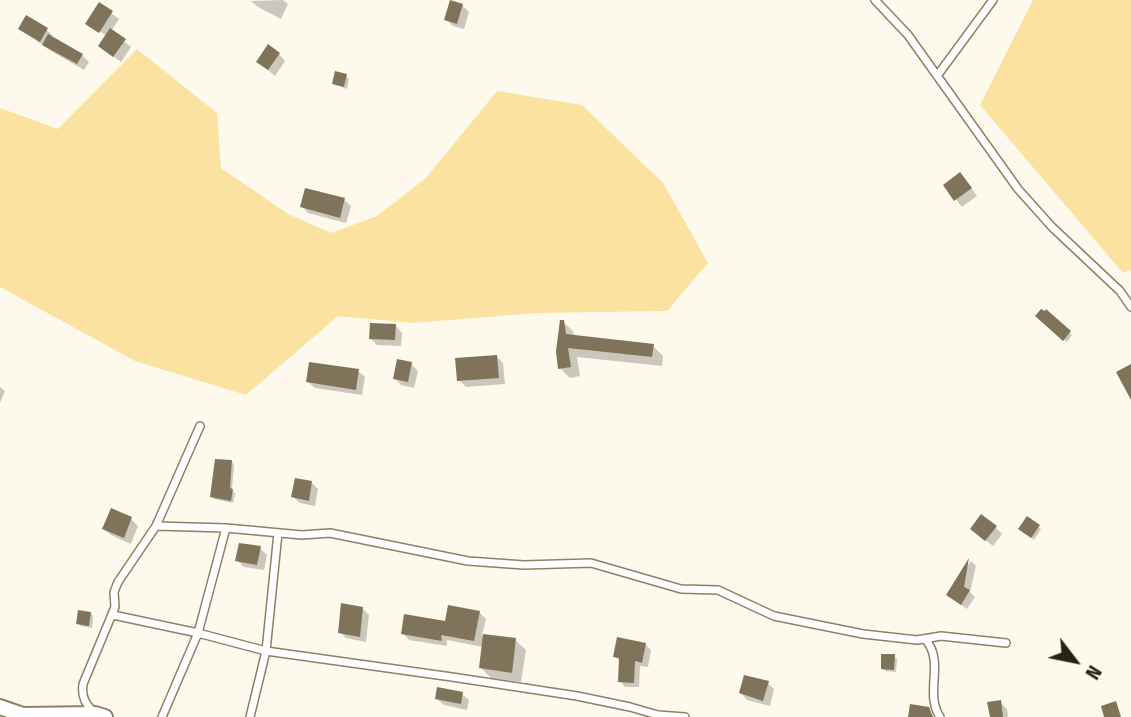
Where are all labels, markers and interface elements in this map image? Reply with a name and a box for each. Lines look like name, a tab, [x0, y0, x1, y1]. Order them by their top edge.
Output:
north arrow	[1040, 626, 1110, 696]
text: N	[1080, 661, 1106, 683]

